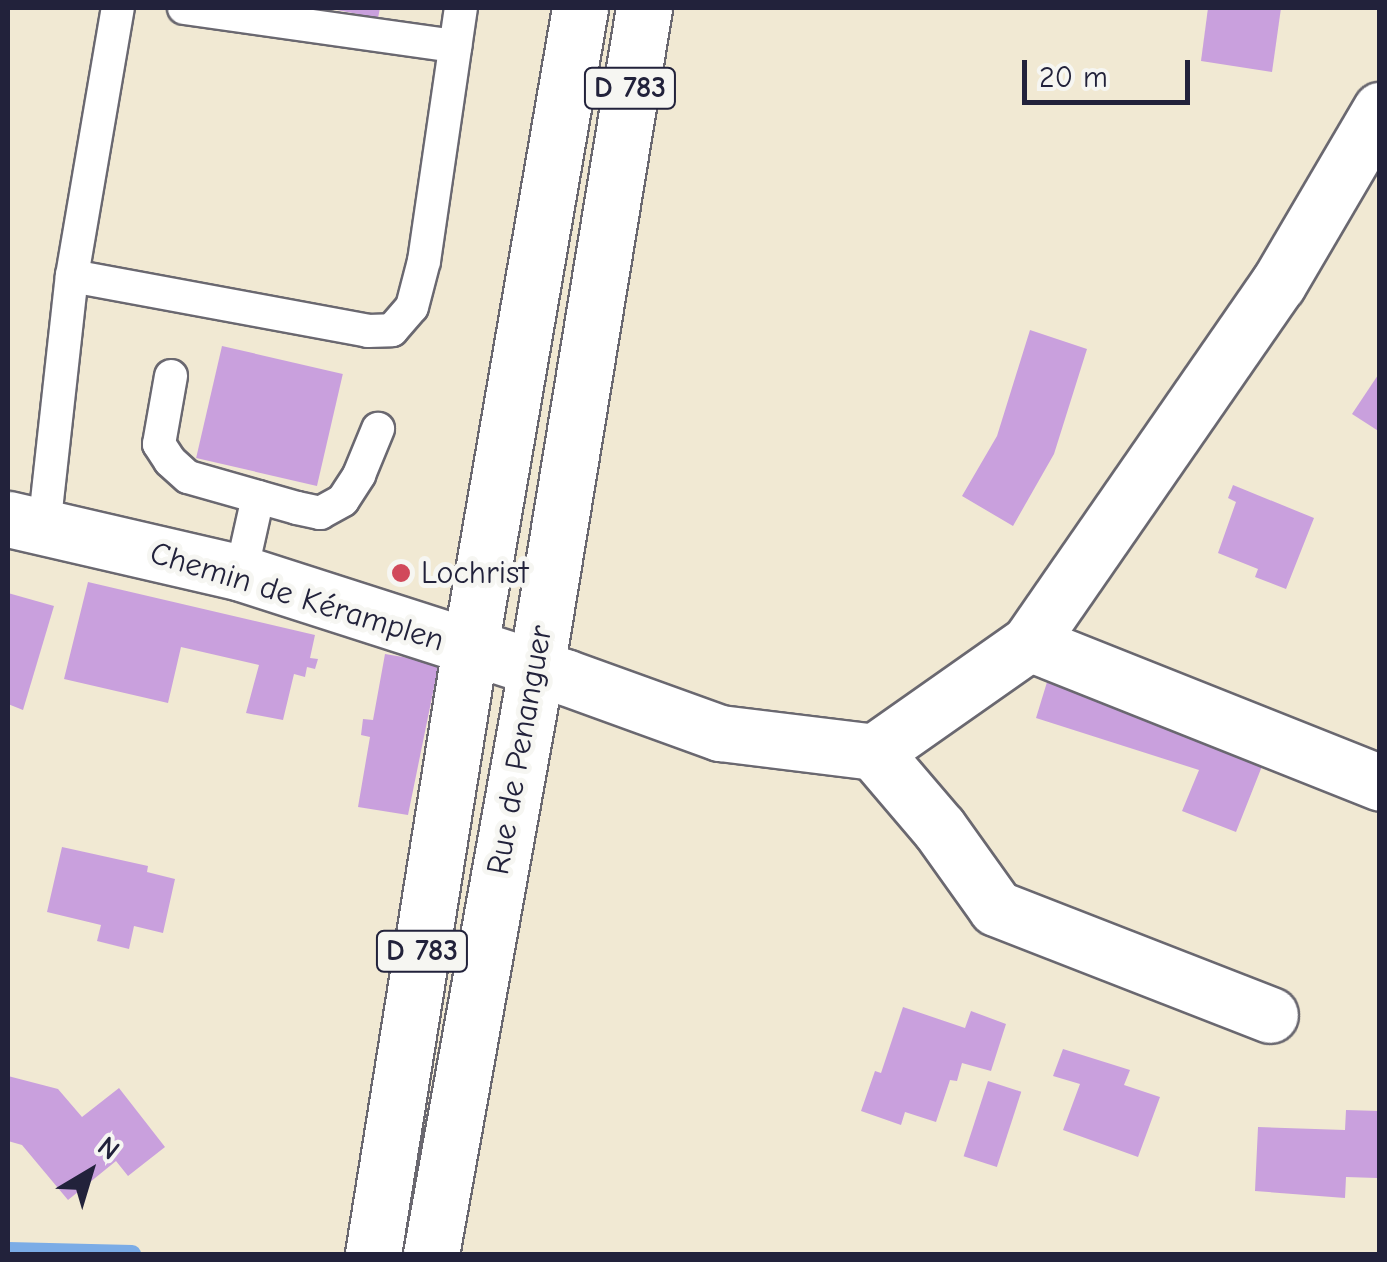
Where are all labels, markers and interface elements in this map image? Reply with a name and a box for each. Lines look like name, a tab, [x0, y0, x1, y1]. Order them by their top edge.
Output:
scale bar	[1027, 40, 1194, 102]
text: 20 m	[1039, 60, 1108, 95]
road number: D 783	[582, 63, 678, 113]
street label: Chemin de Kéramplen	[145, 534, 449, 660]
place label: Lochrist	[421, 554, 528, 592]
marker: Lochrist	[390, 562, 412, 584]
street label: Rue de Penanguer	[479, 622, 561, 878]
road number: D 783	[374, 926, 470, 976]
north arrow	[40, 1122, 140, 1222]
text: N	[91, 1130, 126, 1167]

